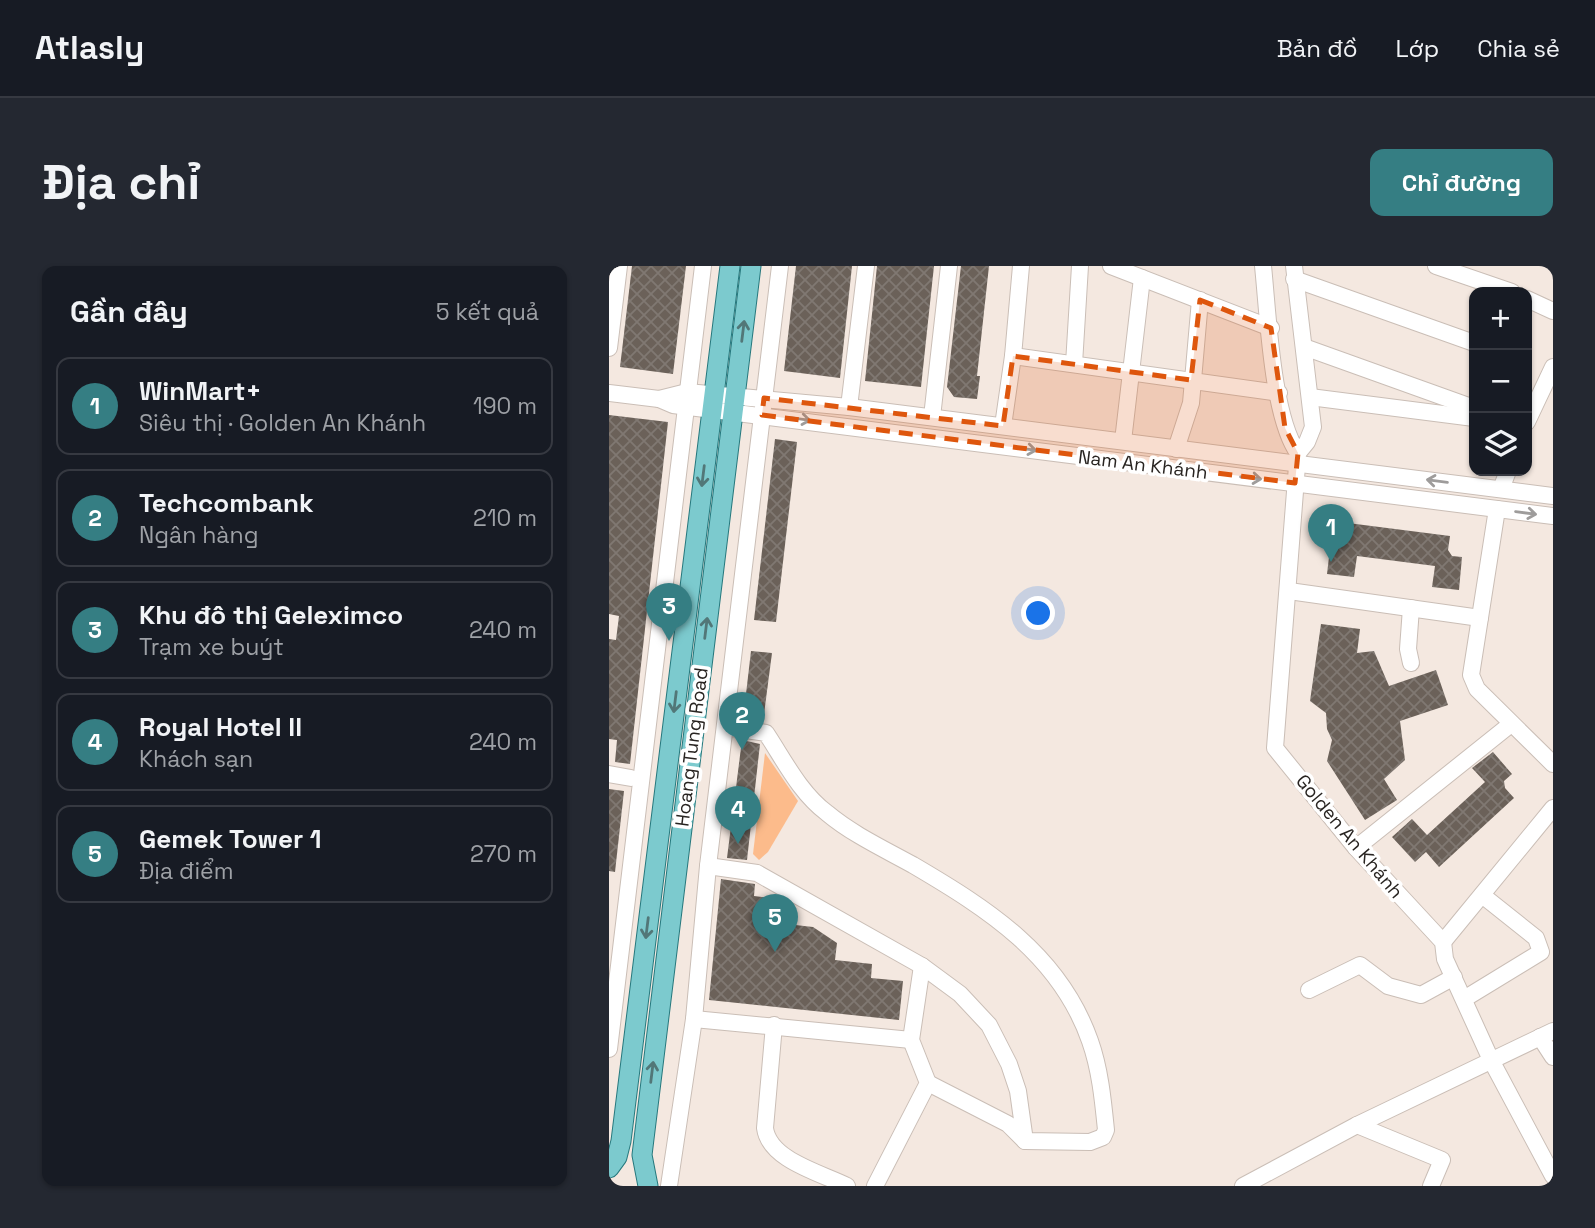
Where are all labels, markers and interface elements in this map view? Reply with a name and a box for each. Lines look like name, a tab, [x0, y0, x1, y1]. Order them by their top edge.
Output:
text: Atlasly	[35, 27, 144, 69]
text: Bản đồ	[1277, 33, 1358, 64]
text: Lớp	[1396, 33, 1439, 64]
text: Chia sẻ	[1477, 33, 1560, 64]
button: Chỉ đường	[1370, 149, 1553, 216]
text: Địa chỉ	[42, 151, 200, 213]
map controls	[1469, 287, 1532, 476]
button: +	[1469, 287, 1532, 350]
text: Gần đây	[70, 292, 188, 331]
text: 5 kết quả	[436, 297, 539, 327]
one-way arrow	[736, 320, 749, 342]
button: −	[1469, 350, 1532, 413]
text: WinMart+	[139, 374, 262, 408]
text: 1	[90, 391, 100, 421]
text: 190 m	[473, 391, 537, 421]
text: Siêu thị · Golden An Khánh	[139, 408, 426, 438]
one-way arrow	[788, 413, 811, 426]
button: layers	[1469, 413, 1532, 476]
one-way arrow	[1014, 443, 1036, 456]
street label: Nam An Khánh	[1077, 444, 1209, 485]
one-way arrow	[696, 464, 709, 487]
one-way arrow	[1239, 472, 1262, 485]
one-way arrow	[1426, 475, 1449, 488]
text: Techcombank	[139, 486, 314, 520]
text: 2	[88, 503, 102, 533]
text: 210 m	[473, 503, 537, 533]
pin: 1	[1308, 504, 1354, 562]
one-way arrow	[1514, 506, 1536, 519]
text: Ngân hàng	[139, 520, 258, 550]
pin: 3	[646, 583, 692, 641]
your location	[1021, 596, 1055, 630]
text: Khu đô thị Geleximco	[139, 598, 403, 632]
text: 3	[88, 615, 102, 645]
text: 240 m	[469, 615, 537, 645]
one-way arrow	[699, 617, 712, 640]
text: Trạm xe buýt	[139, 632, 284, 662]
street label: Hoang Tung Road	[669, 666, 714, 828]
one-way arrow	[668, 690, 681, 713]
pin: 2	[719, 692, 765, 750]
text: Royal Hotel II	[139, 710, 302, 744]
text: 4	[88, 727, 102, 757]
text: 240 m	[469, 727, 537, 757]
text: Khách sạn	[139, 744, 253, 774]
street label: Golden An Khánh	[1290, 769, 1409, 904]
pin: 4	[715, 786, 761, 844]
text: Gemek Tower 1	[139, 822, 322, 856]
text: 5	[88, 839, 102, 869]
text: 270 m	[470, 839, 537, 869]
text: Địa điểm	[139, 856, 233, 886]
pin: 5	[752, 894, 798, 952]
one-way arrow	[641, 916, 654, 939]
one-way arrow	[645, 1062, 658, 1084]

